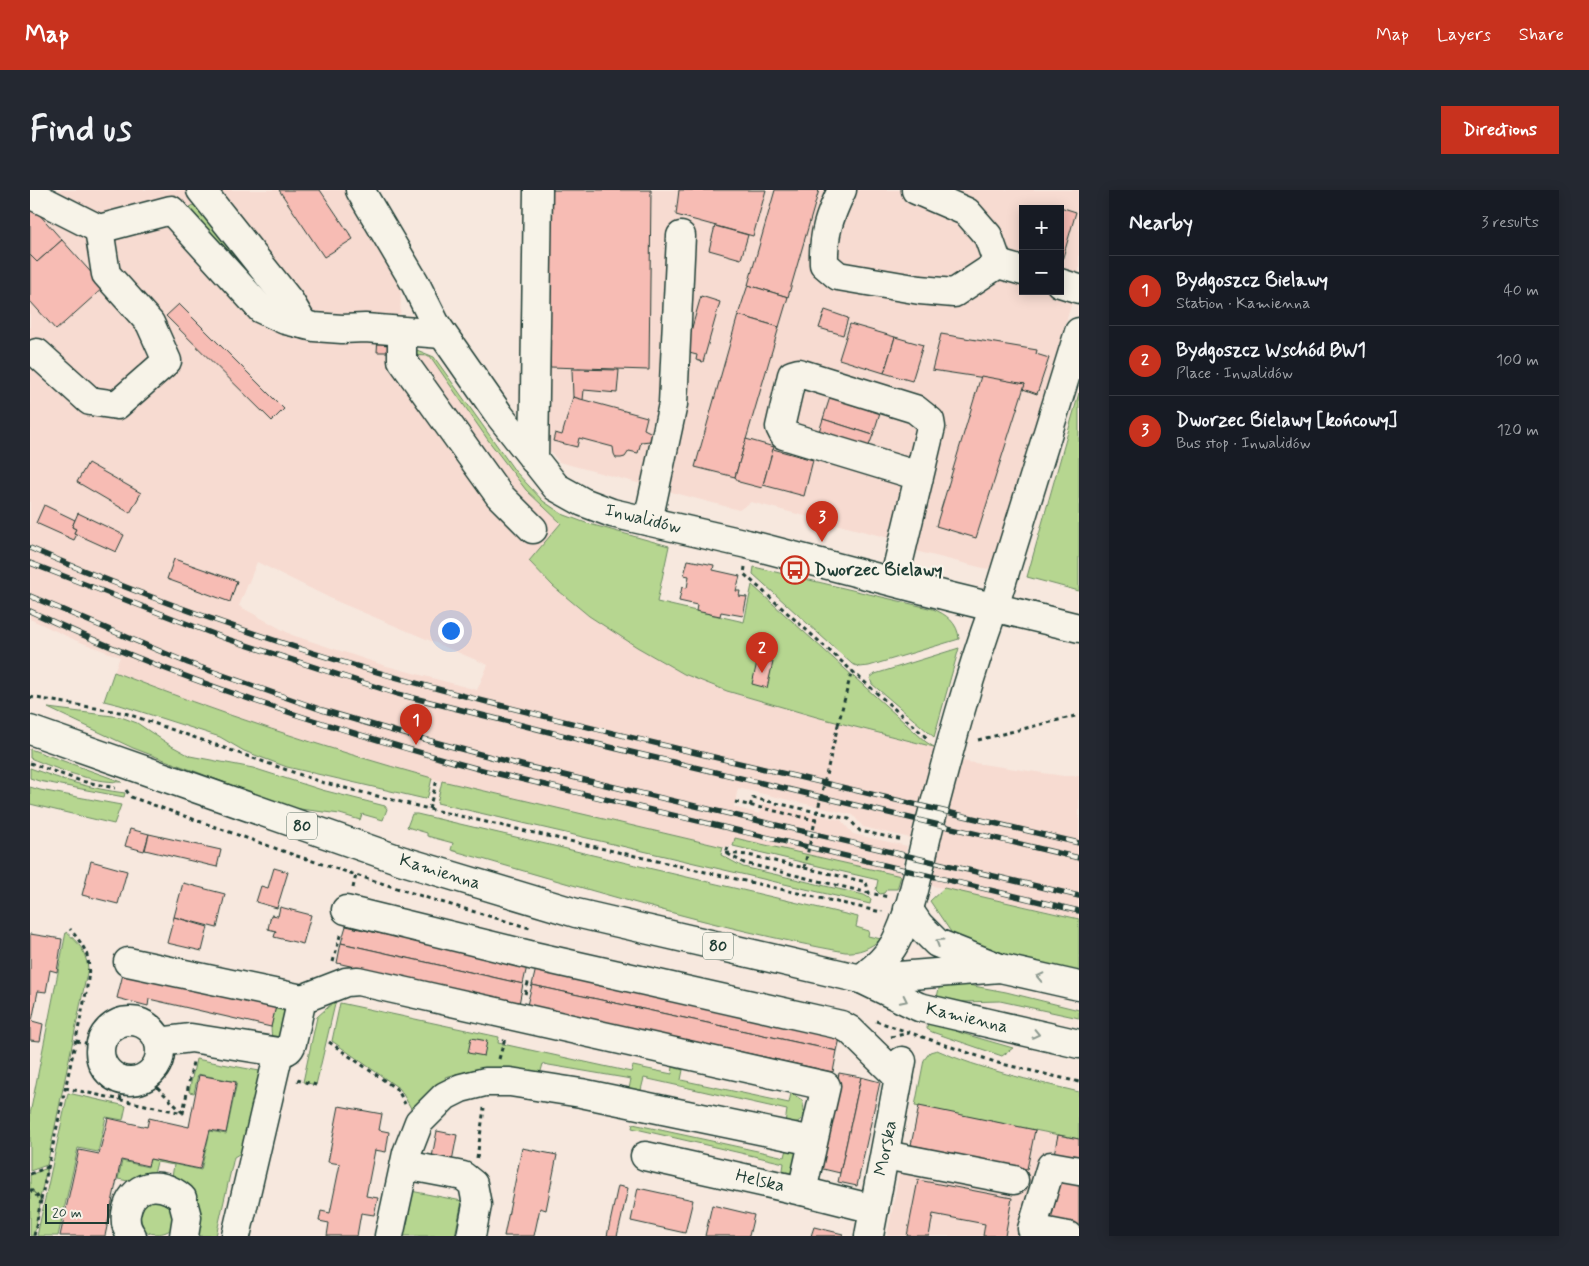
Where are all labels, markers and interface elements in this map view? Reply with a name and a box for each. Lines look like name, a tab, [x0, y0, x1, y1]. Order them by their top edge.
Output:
text: Map	[25, 20, 69, 51]
text: Map	[1376, 23, 1409, 47]
text: Layers	[1437, 23, 1491, 47]
text: Share	[1519, 23, 1564, 47]
button: Directions	[1441, 106, 1559, 154]
text: Find us	[30, 107, 132, 153]
map controls	[1019, 205, 1064, 295]
button: +	[1019, 205, 1064, 250]
text: Nearby	[1129, 209, 1193, 237]
text: 3 results	[1481, 212, 1539, 233]
button: −	[1019, 250, 1064, 295]
text: Bydgoszcz Bielawy	[1176, 268, 1328, 293]
text: 1	[1141, 280, 1149, 301]
text: 40 m	[1503, 280, 1539, 301]
text: Station · Kamienna	[1176, 293, 1310, 314]
text: Bydgoszcz Wschód BW1	[1176, 338, 1366, 363]
text: 2	[1141, 350, 1149, 371]
text: 100 m	[1496, 350, 1539, 371]
text: Place · Inwalidów	[1176, 363, 1293, 384]
text: Dworzec Bielawy [końcowy]	[1176, 408, 1397, 433]
text: 3	[1141, 420, 1149, 441]
text: 120 m	[1497, 420, 1539, 441]
text: Bus stop · Inwalidów	[1176, 433, 1311, 454]
street label: Inwalidów	[602, 498, 684, 540]
pin: 3	[806, 501, 838, 542]
bus stop icon: Dworzec Bielawy	[780, 555, 810, 585]
place label: Dworzec Bielawy	[814, 558, 943, 582]
your location	[438, 618, 464, 644]
pin: 2	[746, 632, 778, 673]
pin: 1	[400, 704, 432, 745]
road number: 80	[287, 812, 317, 840]
street label: Kamienna	[396, 848, 484, 896]
road number: 80	[703, 932, 733, 959]
one-way arrow	[935, 939, 944, 949]
one-way arrow	[1035, 972, 1044, 983]
one-way arrow	[899, 994, 908, 1004]
street label: Kamienna	[924, 997, 1010, 1039]
one-way arrow	[1032, 1028, 1041, 1039]
street label: Morska	[869, 1118, 903, 1178]
street label: Helska	[733, 1164, 787, 1198]
scale bar	[45, 1201, 109, 1224]
text: 20 m	[52, 1204, 82, 1222]

